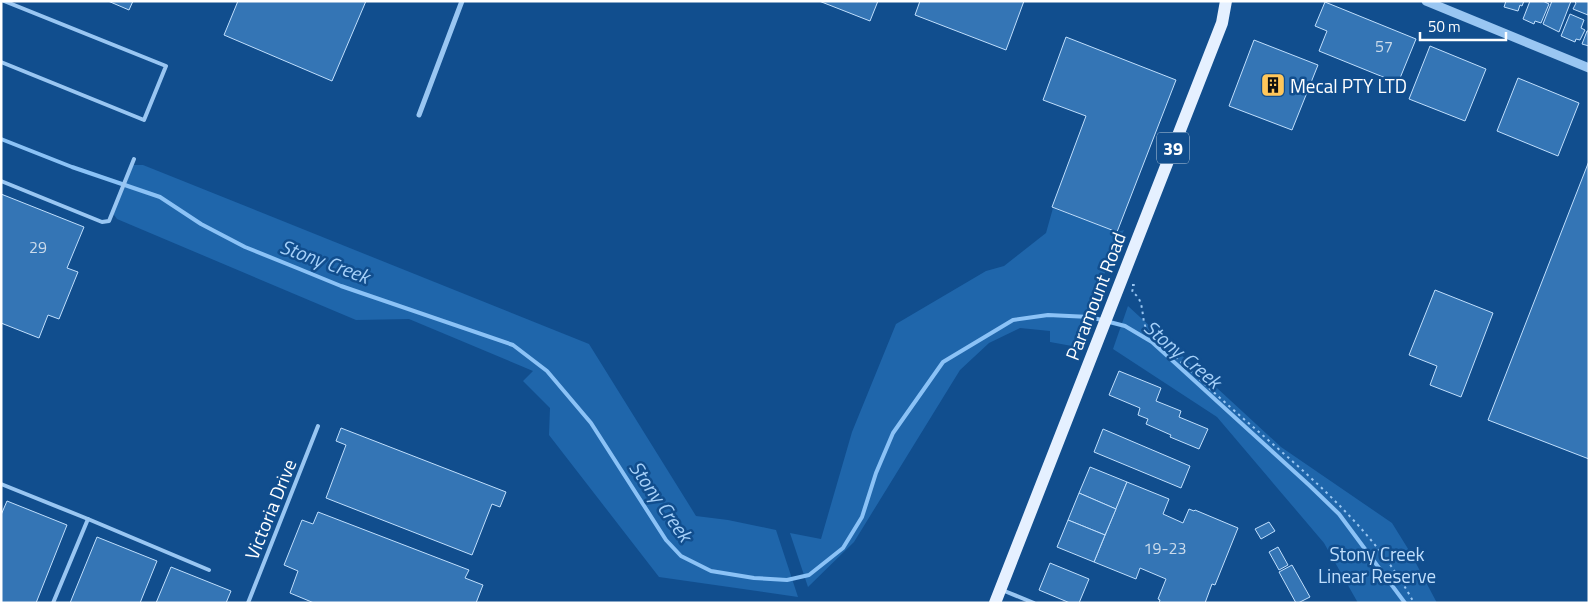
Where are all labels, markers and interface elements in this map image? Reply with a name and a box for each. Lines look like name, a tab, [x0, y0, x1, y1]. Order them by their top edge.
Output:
scale bar	[1420, 10, 1506, 42]
text: 50 m	[1428, 15, 1461, 38]
house number: 57	[1375, 34, 1393, 58]
place label: Mecal PTY LTD	[1290, 71, 1407, 100]
building icon: Mecal PTY LTD	[1260, 72, 1286, 98]
road number: 39	[1157, 132, 1189, 164]
street label: Paramount Road	[1057, 228, 1133, 364]
water label: Stony Creek	[276, 231, 376, 292]
house number: 29	[29, 235, 47, 259]
water label: Stony Creek	[1137, 312, 1230, 397]
street label: Victoria Drive	[237, 454, 303, 564]
water label: Stony Creek	[622, 454, 702, 550]
house number: 19-23	[1144, 536, 1186, 560]
park label: Stony Creek Linear Reserve	[1318, 539, 1436, 590]

